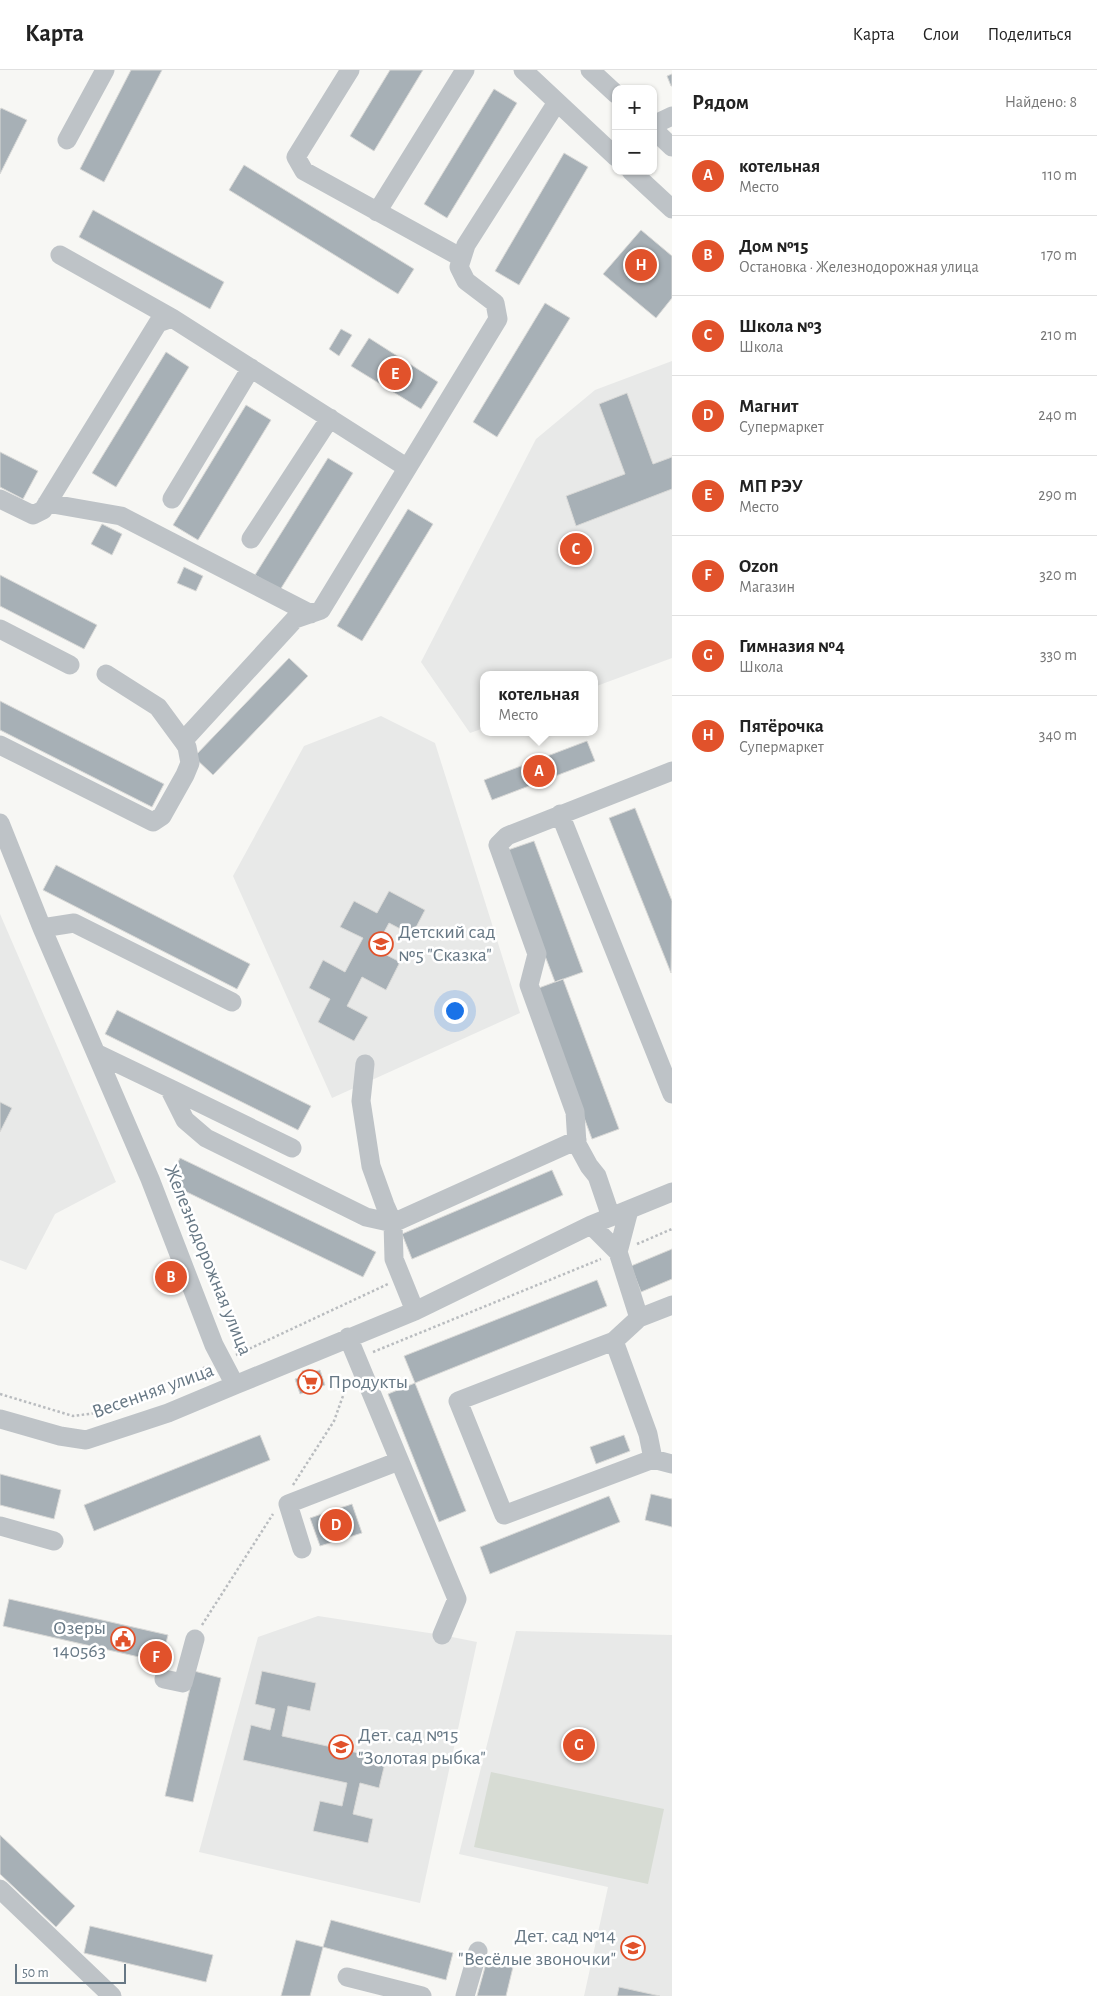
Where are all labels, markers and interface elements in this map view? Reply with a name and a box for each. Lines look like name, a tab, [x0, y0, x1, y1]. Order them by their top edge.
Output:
text: Карта	[25, 22, 84, 46]
text: Карта	[853, 26, 895, 44]
text: Слои	[923, 26, 959, 44]
text: Поделиться	[987, 26, 1072, 44]
map controls	[612, 85, 657, 175]
button: +	[612, 85, 657, 130]
text: Рядом	[692, 92, 749, 113]
text: Найдено: 8	[1005, 94, 1077, 110]
button: −	[612, 130, 657, 175]
text: котельная	[739, 157, 820, 176]
text: A	[703, 167, 713, 183]
text: 110 m	[1042, 167, 1077, 183]
text: Место	[739, 179, 779, 195]
text: Дом №15	[739, 237, 808, 256]
pin: H	[625, 246, 657, 284]
text: B	[703, 247, 713, 263]
text: 170 m	[1041, 247, 1077, 263]
text: Остановка · Железнодорожная улица	[739, 259, 979, 275]
text: Школа №3	[739, 317, 822, 336]
text: C	[704, 327, 712, 343]
text: 210 m	[1040, 327, 1077, 343]
text: Школа	[739, 339, 783, 355]
pin: E	[379, 355, 411, 393]
text: Магнит	[739, 397, 798, 416]
text: D	[703, 407, 713, 423]
text: 240 m	[1038, 407, 1077, 423]
text: Супермаркет	[739, 419, 824, 435]
text: МП РЭУ	[739, 477, 803, 496]
text: E	[704, 487, 712, 503]
text: 290 m	[1038, 487, 1077, 503]
text: Место	[739, 499, 779, 515]
pin: C	[560, 530, 592, 568]
text: Ozon	[739, 557, 778, 576]
text: F	[704, 567, 712, 583]
text: 320 m	[1039, 567, 1077, 583]
text: Магазин	[739, 579, 795, 595]
text: Гимназия №4	[739, 637, 845, 656]
text: G	[703, 647, 713, 663]
text: 330 m	[1040, 647, 1077, 663]
text: Школа	[739, 659, 783, 675]
popup	[480, 671, 598, 736]
text: котельная	[498, 685, 580, 704]
text: Место	[498, 707, 538, 723]
text: Пятёрочка	[739, 717, 824, 736]
text: H	[702, 727, 714, 743]
text: 340 m	[1039, 727, 1077, 743]
text: Супермаркет	[739, 739, 824, 755]
pin: A	[523, 752, 555, 790]
place label: Детский сад №5 "Сказка"	[398, 922, 496, 965]
school or university icon: Детский сад №5 "Сказка"	[368, 931, 394, 957]
your location	[442, 998, 468, 1024]
street label: Железнодорожная улица	[161, 1162, 255, 1358]
pin: B	[155, 1258, 187, 1296]
street label: Весенняя улица	[89, 1360, 217, 1422]
supermarket icon: Продукты	[297, 1369, 323, 1395]
place label: Продукты	[328, 1372, 408, 1392]
pin: D	[320, 1506, 352, 1544]
place label: Озеры 140563	[53, 1618, 106, 1661]
public building icon: Озеры 140563	[110, 1626, 136, 1652]
pin: F	[140, 1638, 172, 1676]
place label: Дет. сад №15 "Золотая рыбка"	[358, 1725, 486, 1768]
pin: G	[563, 1726, 595, 1764]
school or university icon: Дет. сад №15 "Золотая рыбка"	[328, 1734, 354, 1760]
place label: Дет. сад №14 "Весёлые звоночки"	[458, 1926, 616, 1969]
school or university icon: Дет. сад №14 "Весёлые звоночки"	[620, 1935, 646, 1961]
scale bar	[15, 1961, 126, 1984]
text: 50 m	[22, 1966, 49, 1980]

